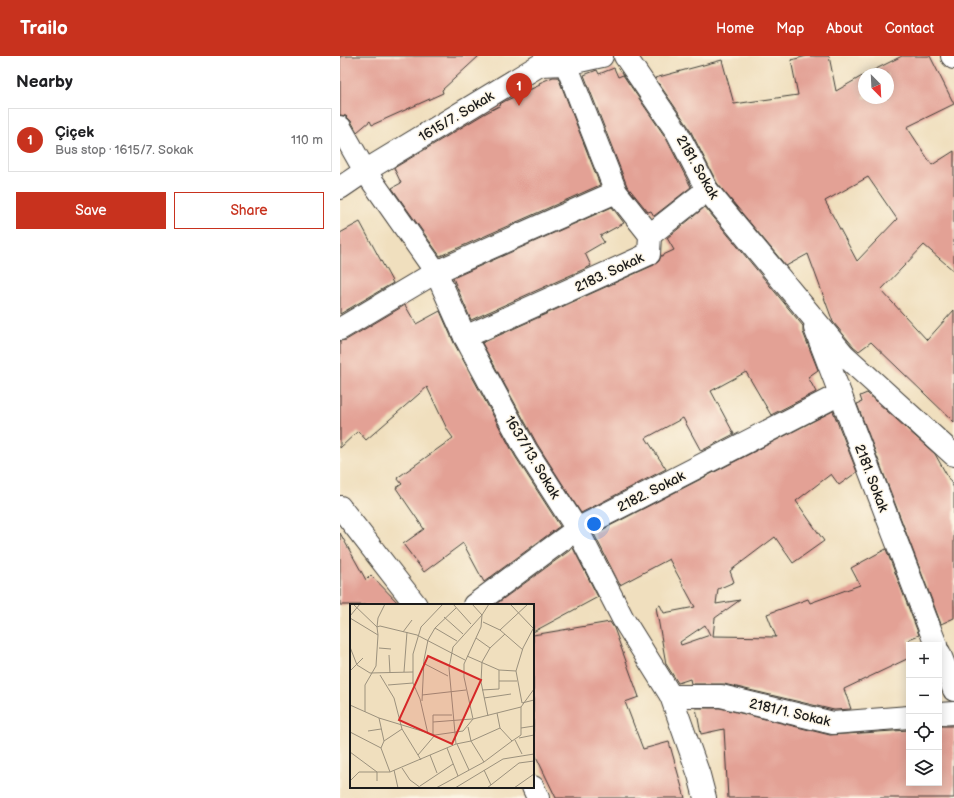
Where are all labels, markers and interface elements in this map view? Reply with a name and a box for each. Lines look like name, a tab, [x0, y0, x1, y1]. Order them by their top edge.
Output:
text: Trailo	[20, 17, 68, 40]
text: Home	[716, 20, 754, 37]
text: Map	[776, 20, 804, 37]
text: About	[826, 20, 863, 37]
text: Contact	[885, 20, 934, 37]
north arrow	[858, 68, 894, 104]
text: Nearby	[16, 72, 73, 92]
pin: 1	[506, 73, 532, 106]
street label: 1615/7. Sokak	[416, 87, 497, 146]
text: Çiçek	[55, 123, 94, 142]
text: 1	[27, 132, 33, 148]
text: 110 m	[291, 132, 323, 148]
street label: 2181. Sokak	[672, 132, 723, 202]
text: Bus stop · 1615/7. Sokak	[55, 142, 193, 158]
button: Save	[16, 192, 166, 229]
button: Share	[174, 192, 324, 229]
street label: 2183. Sokak	[572, 249, 647, 296]
street label: 1637/13. Sokak	[501, 413, 564, 502]
street label: 2181. Sokak	[851, 442, 892, 515]
street label: 2182. Sokak	[614, 467, 688, 516]
your location	[584, 514, 604, 534]
inset map	[350, 604, 534, 788]
map controls	[906, 642, 942, 786]
button: +	[906, 642, 942, 678]
button: −	[906, 678, 942, 714]
street label: 2181/1. Sokak	[748, 695, 832, 730]
button: locate	[906, 714, 942, 750]
button: layers	[906, 750, 942, 786]

